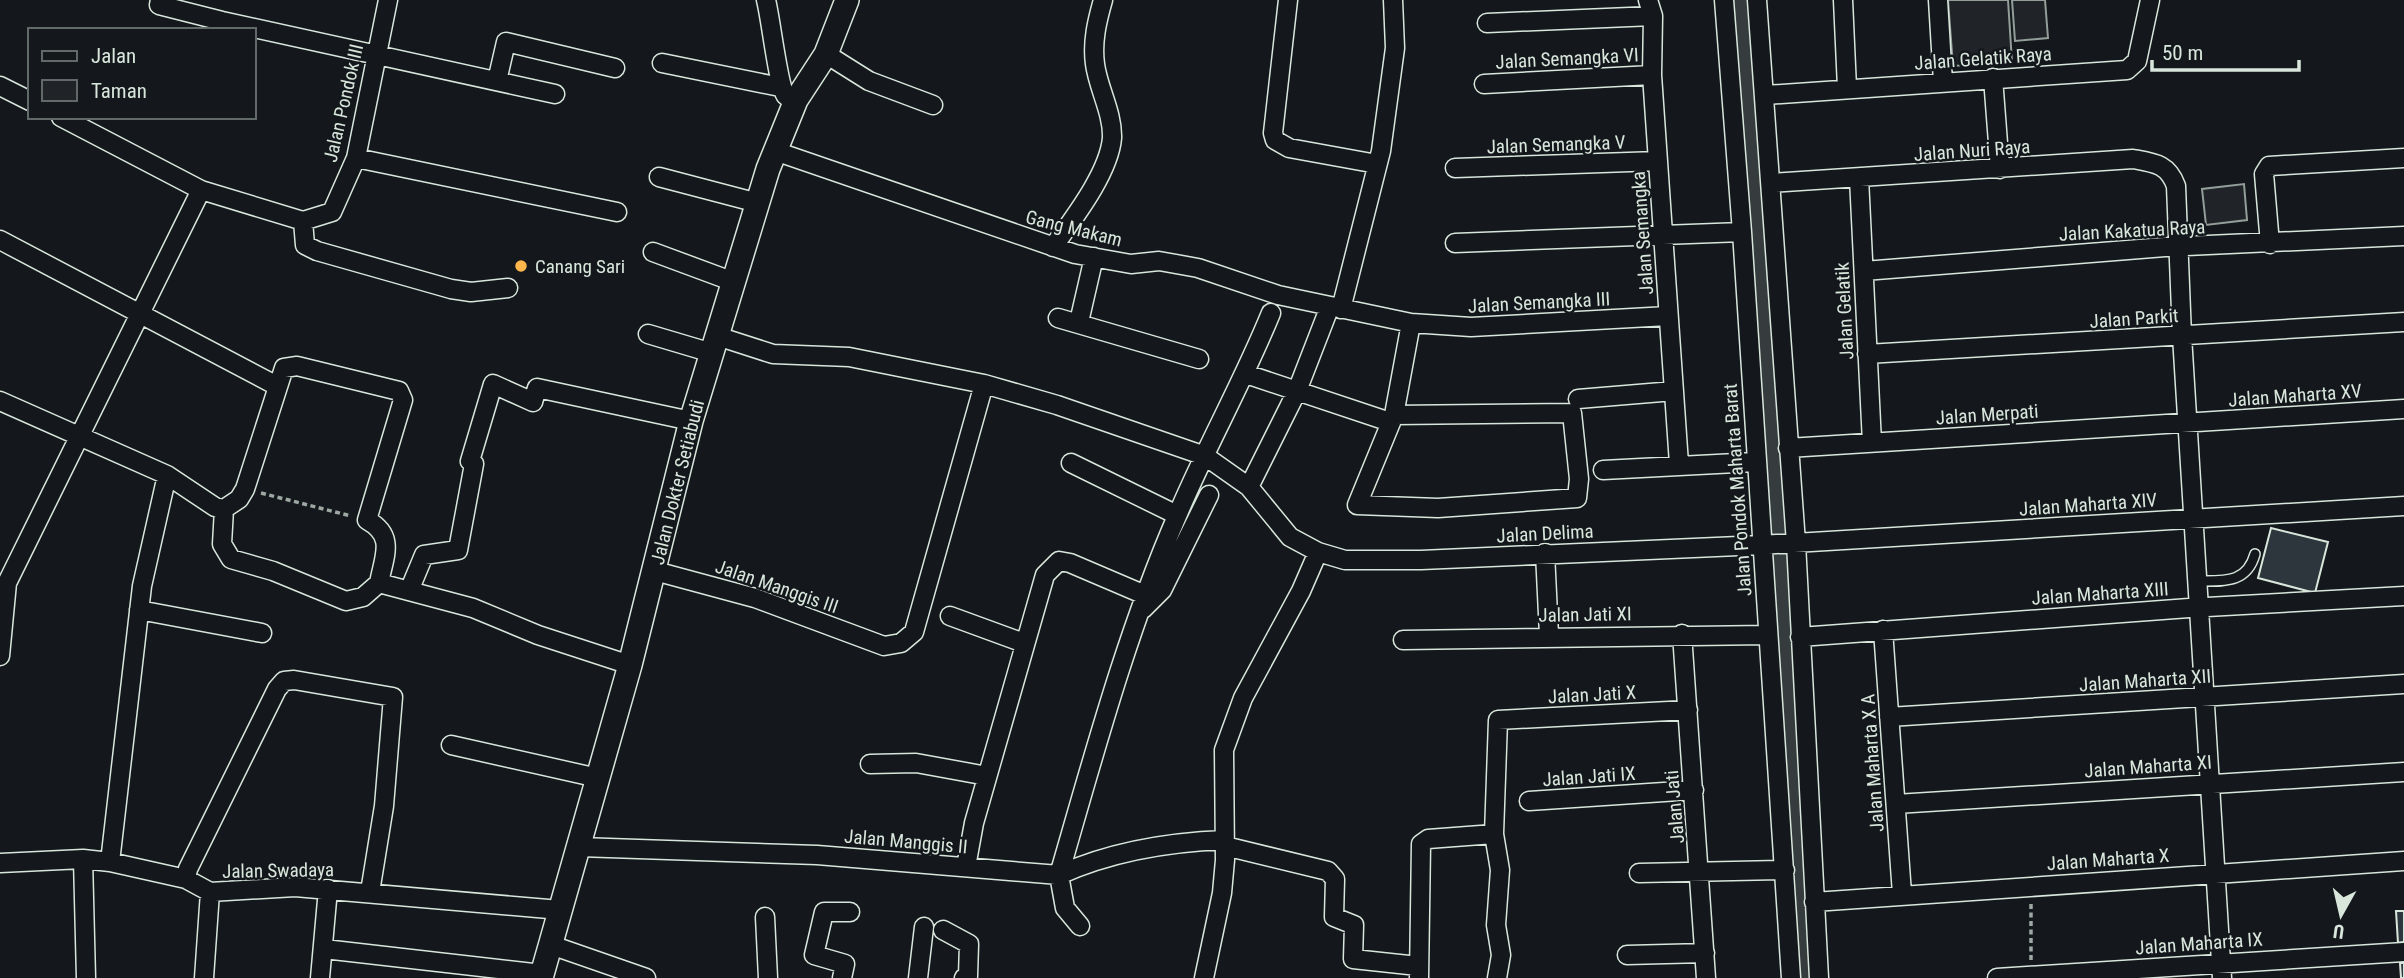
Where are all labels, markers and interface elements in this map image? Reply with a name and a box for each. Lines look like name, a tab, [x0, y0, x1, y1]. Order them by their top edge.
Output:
legend	[28, 28, 256, 119]
scale bar	[2152, 28, 2299, 72]
text: 50 m	[2162, 41, 2203, 65]
street label: Jalan Pondok III	[319, 42, 368, 164]
street label: Jalan Gelatik Raya	[1914, 42, 2053, 75]
street label: Jalan Semangka VI	[1495, 43, 1639, 74]
text: Jalan	[91, 44, 136, 68]
text: Taman	[91, 79, 147, 103]
street label: Jalan Semangka V	[1486, 131, 1626, 158]
street label: Jalan Nuri Raya	[1913, 135, 2031, 166]
street label: Jalan Semangka	[1627, 170, 1658, 295]
street label: Gang Makam	[1023, 205, 1125, 252]
street label: Jalan Kakatua Raya	[2058, 215, 2206, 246]
place label: Canang Sari	[535, 255, 625, 278]
marker: Canang Sari	[513, 258, 529, 274]
street label: Jalan Gelatik	[1830, 261, 1859, 360]
street label: Jalan Semangka III	[1467, 287, 1611, 318]
street label: Jalan Parkit	[2089, 304, 2179, 333]
street label: Jalan Maharta XV	[2228, 379, 2363, 412]
street label: Jalan Pondok Maharta Barat	[1719, 383, 1756, 597]
street label: Jalan Dokter Setiabudi	[646, 397, 709, 567]
street label: Jalan Merpati	[1935, 399, 2039, 430]
street label: Jalan Maharta XIV	[2018, 488, 2158, 521]
street label: Jalan Delima	[1496, 519, 1594, 548]
street label: Jalan Manggis III	[712, 555, 841, 618]
street label: Jalan Maharta XIII	[2031, 577, 2169, 610]
street label: Jalan Jati XI	[1538, 602, 1632, 627]
street label: Jalan Maharta XII	[2078, 664, 2212, 697]
street label: Jalan Jati X	[1547, 681, 1637, 708]
street label: Jalan Maharta X A	[1856, 693, 1889, 833]
street label: Jalan Maharta XI	[2084, 751, 2212, 782]
street label: Jalan Jati IX	[1542, 762, 1636, 791]
street label: Jalan Jati	[1660, 769, 1689, 845]
street label: Jalan Manggis II	[843, 825, 969, 858]
street label: Jalan Maharta X	[2046, 844, 2170, 875]
street label: Jalan Swadaya	[222, 858, 334, 883]
north arrow	[2306, 880, 2376, 950]
text: U	[2332, 919, 2346, 943]
street label: Jalan Maharta IX	[2135, 928, 2264, 959]

